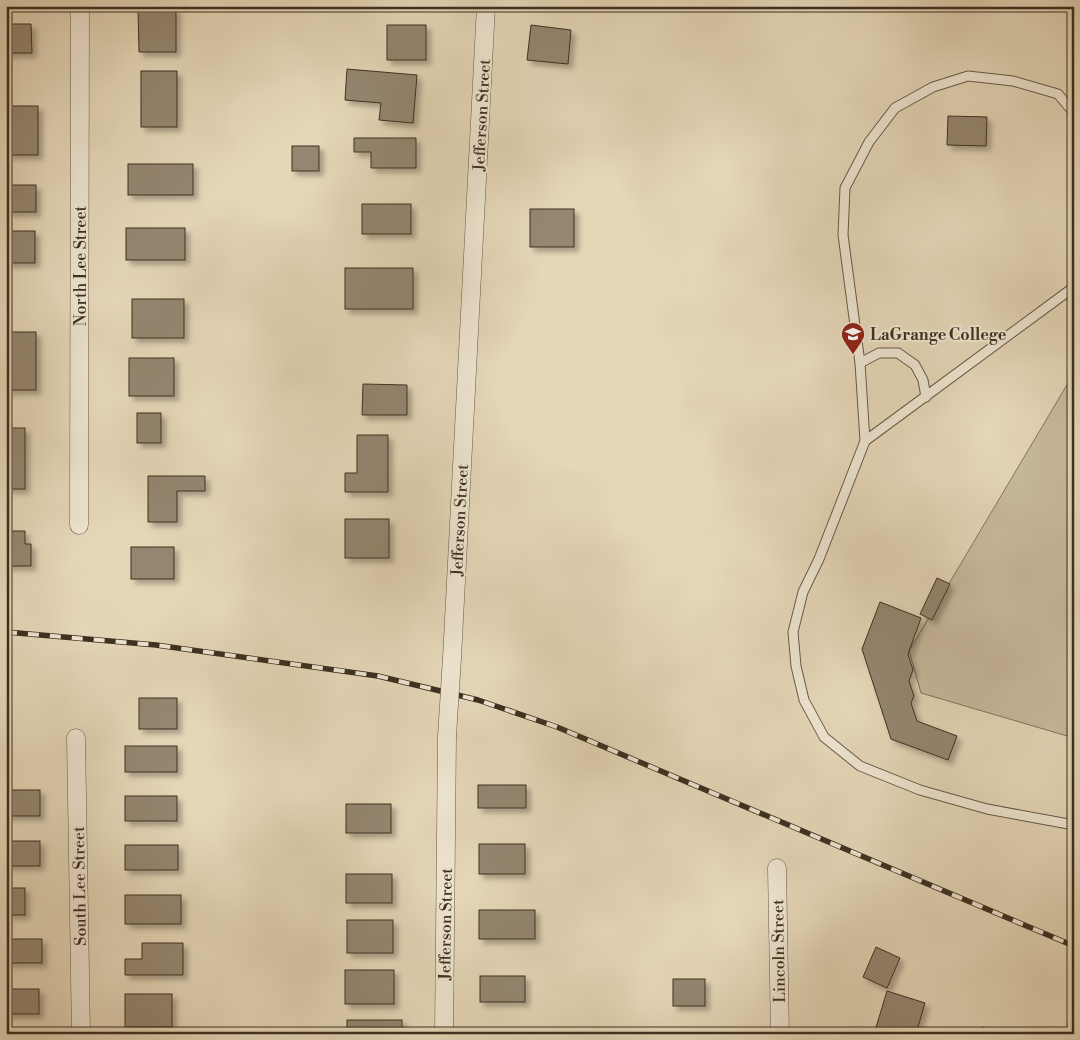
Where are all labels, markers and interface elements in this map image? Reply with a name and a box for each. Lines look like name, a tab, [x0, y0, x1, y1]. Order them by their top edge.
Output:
street label: Jefferson Street	[469, 58, 495, 173]
street label: North Lee Street	[71, 206, 91, 326]
school or university icon: LaGrange College	[840, 321, 866, 355]
place label: LaGrange College	[870, 325, 1007, 345]
street label: Jefferson Street	[447, 463, 473, 578]
street label: South Lee Street	[69, 826, 91, 946]
street label: Jefferson Street	[435, 867, 457, 981]
street label: Lincoln Street	[768, 899, 790, 1003]

